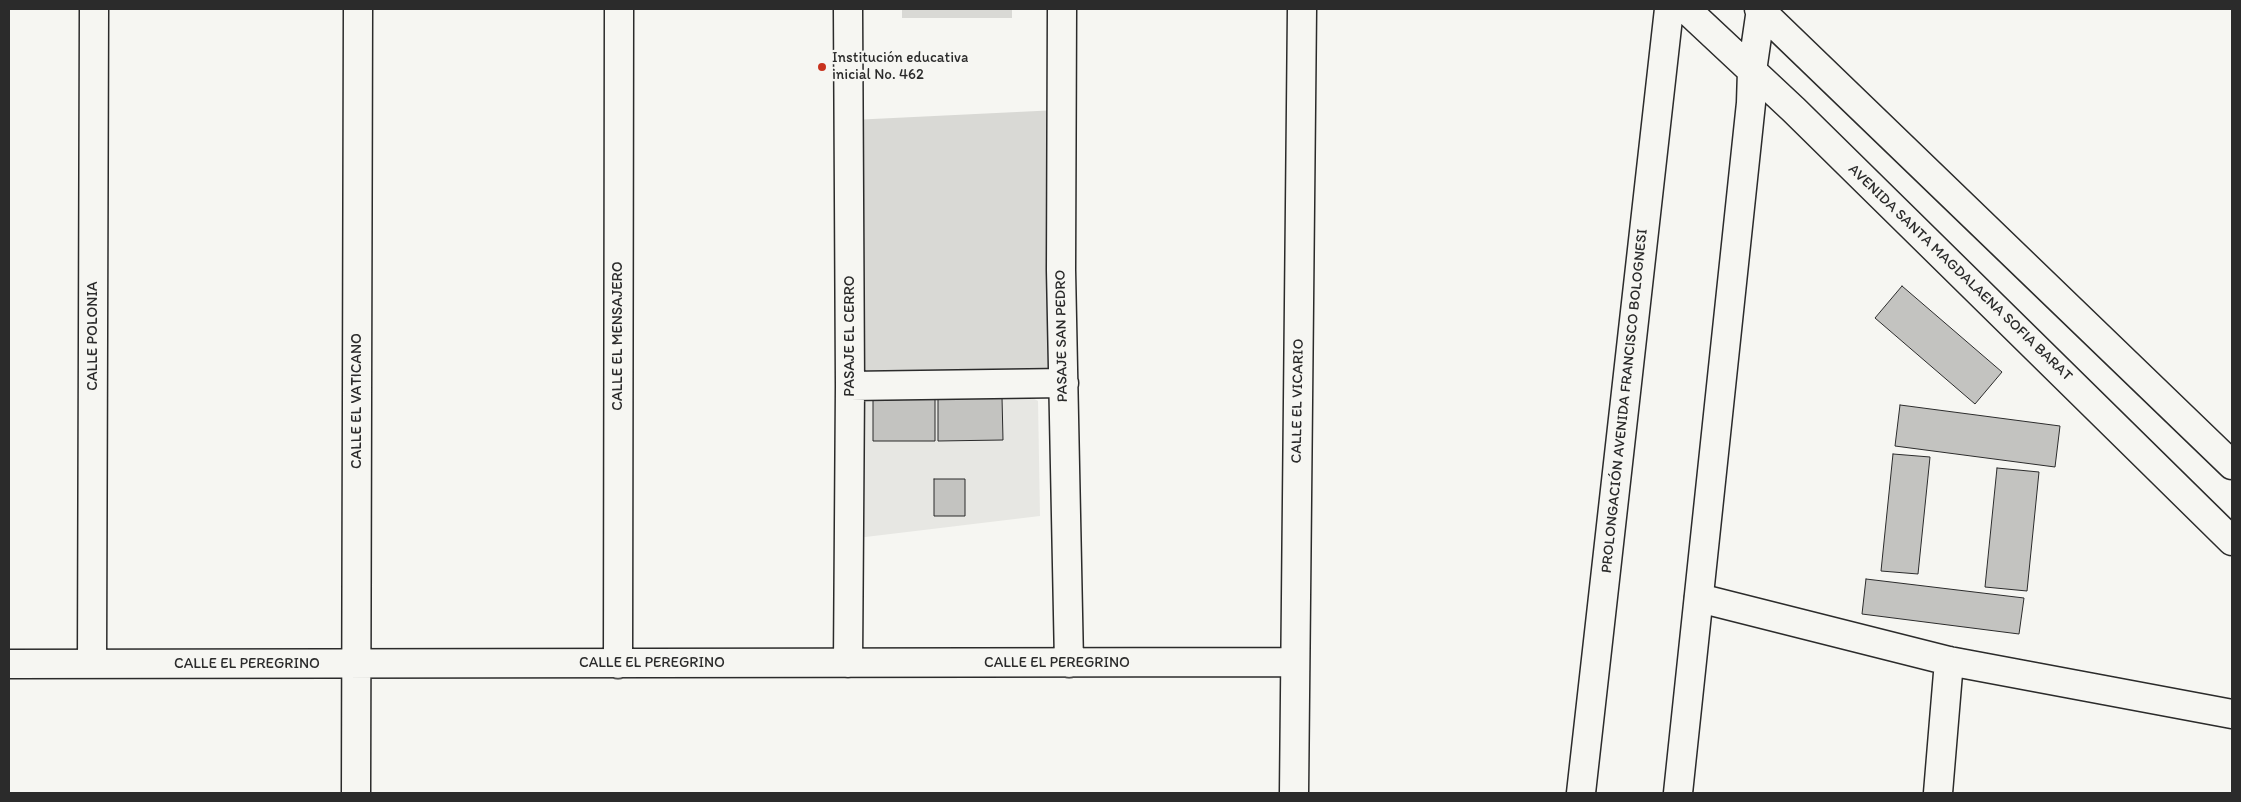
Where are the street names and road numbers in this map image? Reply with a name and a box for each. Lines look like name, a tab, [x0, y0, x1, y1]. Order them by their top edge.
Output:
street label: AVENIDA SANTA MAGDALAENA SOFIA BARAT	[1844, 161, 2076, 385]
street label: PROLONGACIÓN AVENIDA FRANCISCO BOLOGNESI	[1598, 228, 1652, 574]
street label: CALLE EL MENSAJERO	[609, 261, 627, 411]
street label: PASAJE SAN PEDRO	[1052, 270, 1072, 402]
street label: PASAJE EL CERRO	[841, 275, 859, 397]
street label: CALLE POLONIA	[84, 281, 102, 391]
street label: CALLE EL VATICANO	[348, 333, 366, 469]
street label: CALLE EL VICARIO	[1288, 338, 1308, 464]
street label: CALLE EL PEREGRINO	[579, 654, 725, 672]
street label: CALLE EL PEREGRINO	[984, 654, 1130, 672]
street label: CALLE EL PEREGRINO	[174, 655, 320, 673]

